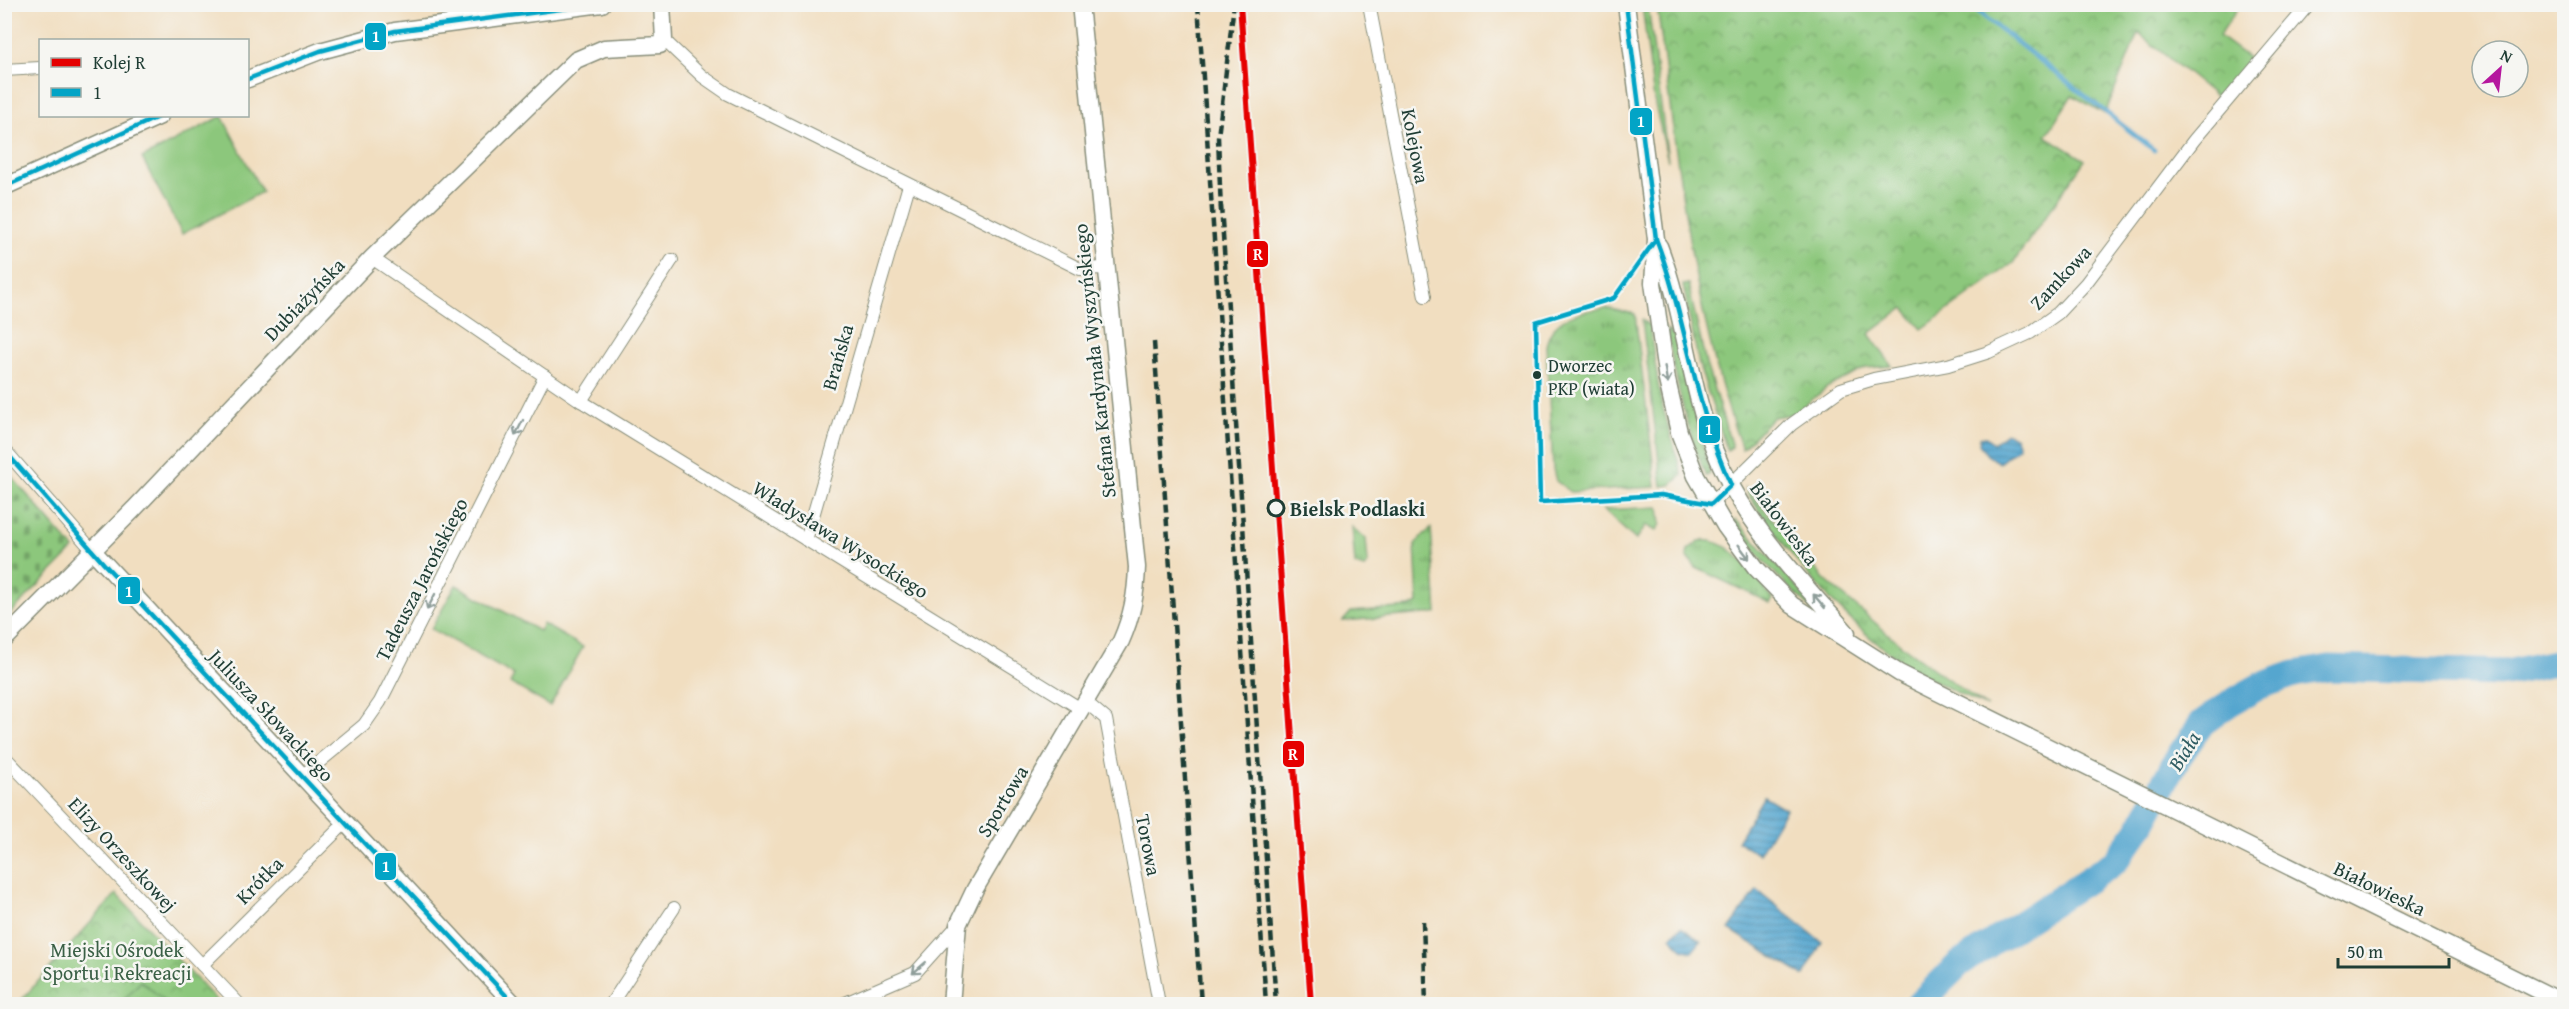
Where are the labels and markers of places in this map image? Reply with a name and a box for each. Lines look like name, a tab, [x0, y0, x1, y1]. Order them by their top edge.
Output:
place label: Dworzec PKP (wiata)	[1548, 352, 1635, 402]
marker: Dworzec PKP (wiata)	[1531, 369, 1543, 381]
place label: Bielsk Podlaski	[1290, 494, 1425, 523]
marker: Bielsk Podlaski	[1267, 499, 1285, 517]

